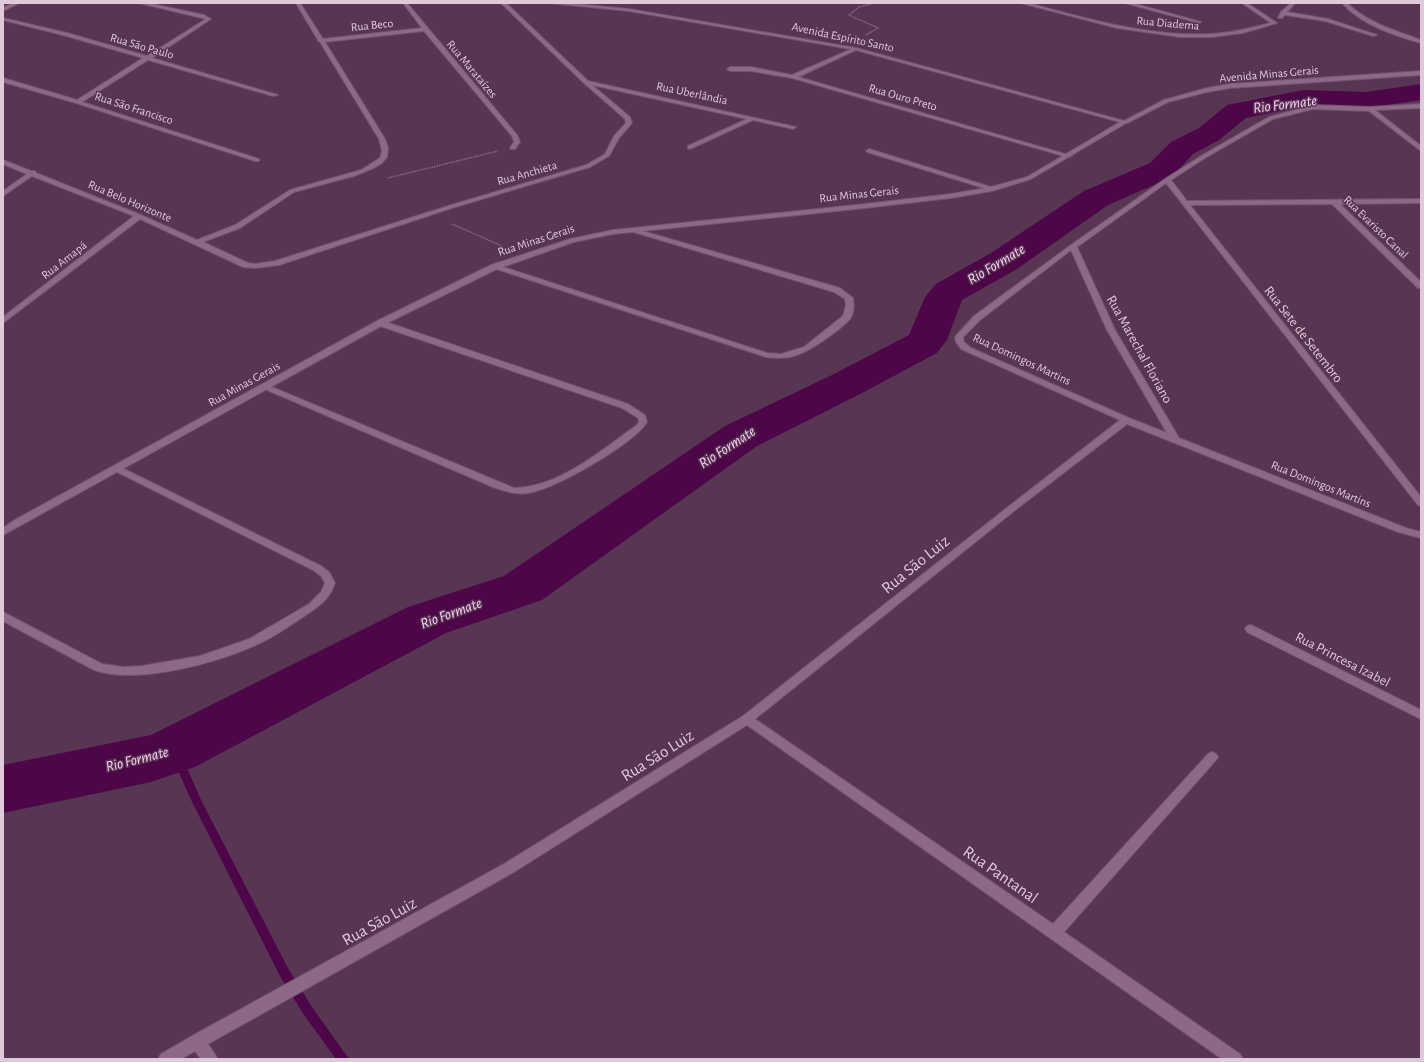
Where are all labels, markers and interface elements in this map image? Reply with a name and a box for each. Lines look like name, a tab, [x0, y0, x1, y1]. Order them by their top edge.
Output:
street label: Rua Diadema	[1136, 14, 1200, 32]
street label: Rua Beco	[350, 17, 394, 33]
street label: Avenida Espírito Santo	[791, 20, 895, 54]
street label: Rua São Paulo	[109, 31, 175, 61]
street label: Rua Marataízes	[445, 38, 499, 100]
street label: Avenida Minas Gerais	[1219, 64, 1319, 84]
street label: Rua Uberlândia	[655, 80, 729, 106]
street label: Rua Ouro Preto	[867, 82, 939, 113]
street label: Rua São Francisco	[93, 90, 175, 126]
water label: Rio Formate	[1252, 93, 1318, 116]
street label: Rua Anchieta	[496, 159, 559, 187]
street label: Rua Belo Horizonte	[87, 178, 173, 224]
street label: Rua Minas Gerais	[819, 184, 899, 204]
street label: Rua Evaristo Canal	[1341, 193, 1411, 261]
street label: Rua Minas Gerais	[496, 222, 576, 258]
street label: Rua Amapá	[39, 238, 89, 281]
water label: Rio Formate	[965, 241, 1028, 287]
street label: Rua Sete de Setembro	[1261, 284, 1345, 386]
street label: Rua Marechal Floriano	[1104, 293, 1175, 406]
street label: Rua Domingos Martins	[971, 331, 1073, 387]
street label: Rua Minas Gerais	[206, 359, 282, 409]
water label: Rio Formate	[696, 423, 759, 471]
street label: Rua Domingos Martins	[1269, 458, 1373, 510]
street label: Rua São Luiz	[878, 532, 953, 597]
water label: Rio Formate	[418, 595, 484, 631]
street label: Rua Princesa Izabel	[1293, 630, 1392, 690]
street label: Rua São Luiz	[618, 727, 697, 784]
water label: Rio Formate	[104, 744, 170, 775]
street label: Rua Pantanal	[960, 842, 1041, 906]
street label: Rua São Luiz	[339, 894, 419, 949]

